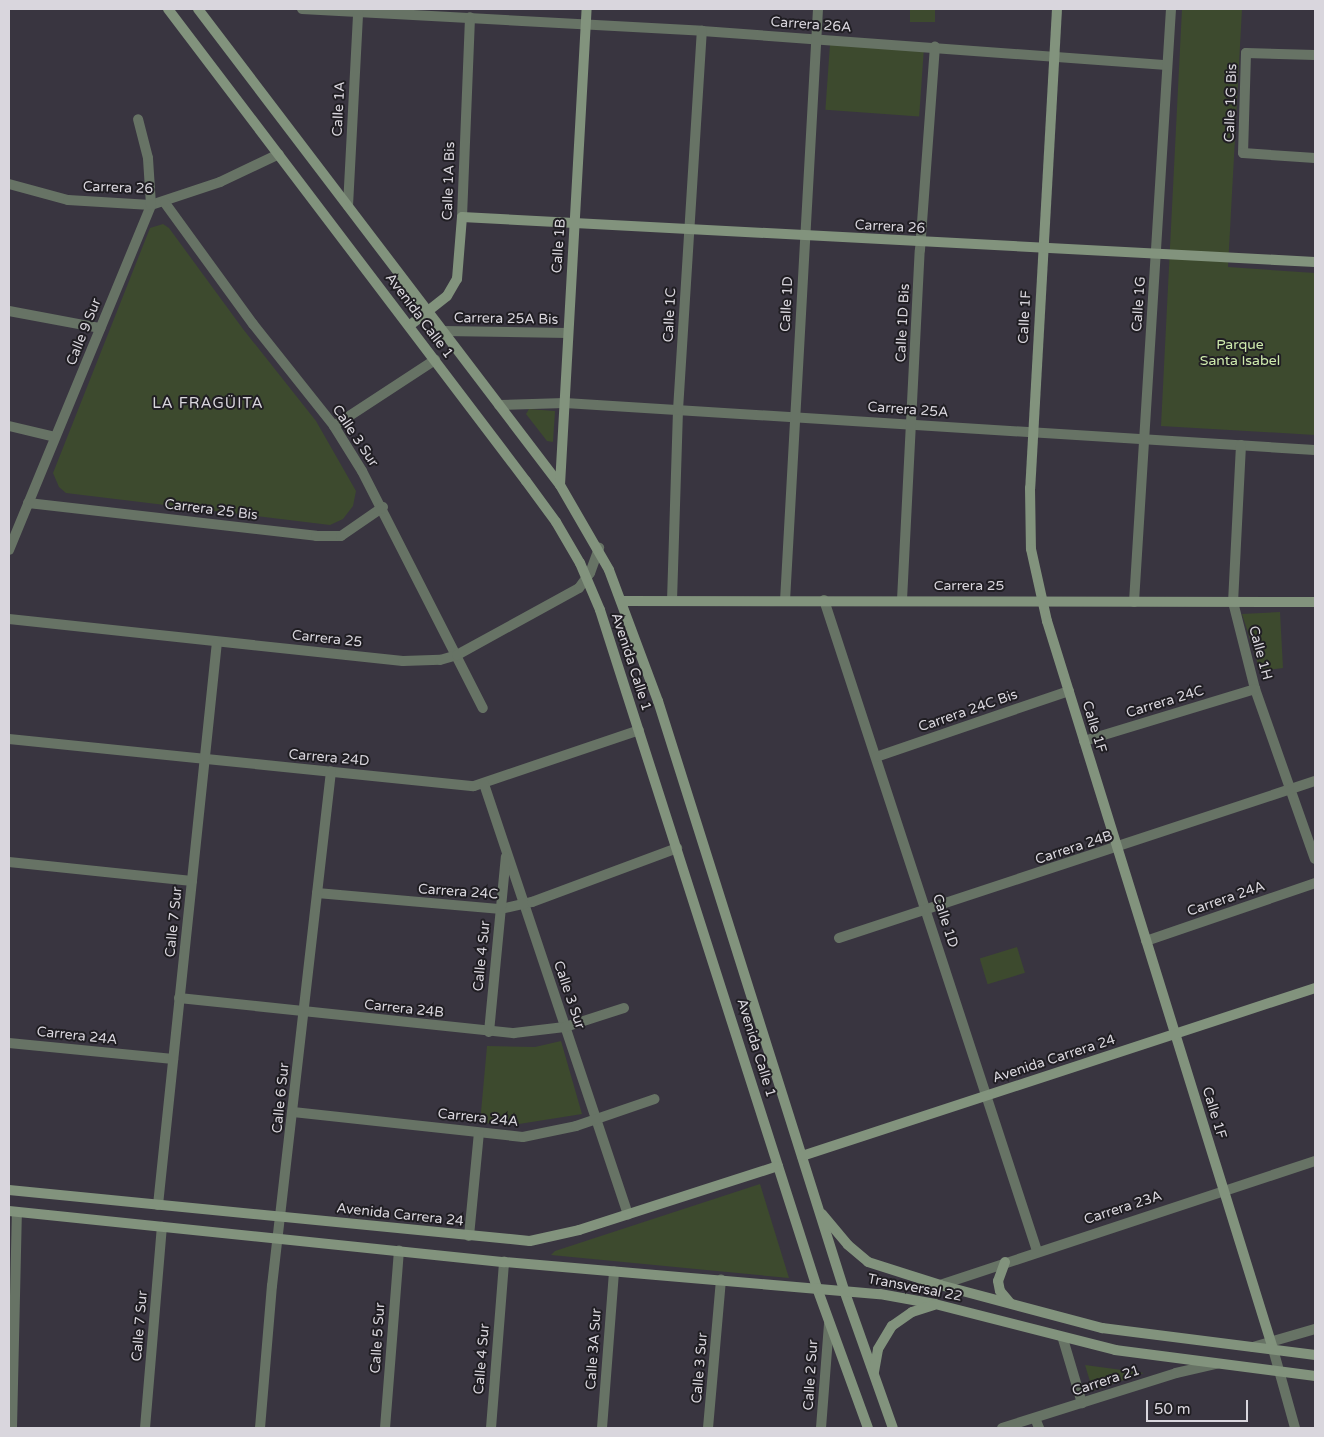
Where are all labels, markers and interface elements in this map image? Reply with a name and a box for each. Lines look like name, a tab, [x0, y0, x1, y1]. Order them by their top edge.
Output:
street label: Carrera 26A	[770, 14, 852, 36]
street label: Calle 1G Bis	[1221, 63, 1241, 143]
street label: Calle 1A	[329, 81, 349, 137]
street label: Calle 1A Bis	[439, 141, 459, 221]
street label: Carrera 26	[82, 178, 154, 198]
street label: Carrera 26	[854, 217, 926, 237]
street label: Calle 1B	[549, 218, 569, 274]
street label: Avenida Calle 1	[381, 270, 457, 362]
street label: Calle 1D	[777, 276, 797, 332]
street label: Calle 1G	[1129, 276, 1149, 332]
street label: Calle 1D Bis	[893, 283, 913, 363]
street label: Calle 1C	[660, 287, 680, 343]
street label: Calle 1F	[1015, 290, 1035, 344]
street label: Calle 9 Sur	[63, 296, 105, 368]
street label: Carrera 25A Bis	[454, 310, 558, 328]
park label: Parque Santa Isabel	[1200, 337, 1280, 370]
district label: LA FRAGÜITA	[151, 395, 265, 413]
street label: Carrera 25A	[867, 399, 949, 421]
street label: Calle 3 Sur	[328, 402, 382, 470]
street label: Carrera 25 Bis	[163, 496, 259, 524]
street label: Carrera 25	[934, 578, 1004, 594]
street label: Avenida Calle 1	[607, 611, 655, 713]
street label: Calle 1H	[1245, 624, 1275, 682]
street label: Carrera 25	[291, 627, 363, 651]
street label: Carrera 24C	[1124, 682, 1206, 722]
street label: Carrera 24C Bis	[916, 686, 1020, 736]
street label: Calle 1F	[1078, 699, 1110, 755]
street label: Carrera 24D	[288, 746, 370, 770]
street label: Carrera 24B	[1033, 828, 1115, 868]
street label: Carrera 24A	[1185, 878, 1267, 920]
street label: Carrera 24C	[417, 881, 499, 903]
street label: Calle 7 Sur	[162, 886, 186, 958]
street label: Calle 1D	[928, 892, 962, 950]
street label: Calle 4 Sur	[470, 920, 494, 992]
street label: Calle 3 Sur	[550, 959, 588, 1031]
street label: Carrera 24B	[363, 996, 445, 1022]
street label: Avenida Calle 1	[733, 997, 779, 1099]
street label: Carrera 24A	[36, 1023, 118, 1049]
street label: Avenida Carrera 24	[991, 1031, 1117, 1087]
street label: Calle 6 Sur	[269, 1062, 293, 1134]
street label: Calle 1F	[1198, 1085, 1230, 1141]
street label: Carrera 24A	[437, 1105, 519, 1131]
street label: Carrera 23A	[1082, 1188, 1164, 1228]
street label: Avenida Carrera 24	[335, 1200, 465, 1230]
street label: Transversal 22	[866, 1271, 964, 1305]
street label: Calle 7 Sur	[129, 1290, 151, 1362]
street label: Calle 5 Sur	[367, 1302, 389, 1374]
street label: Calle 3A Sur	[583, 1308, 605, 1390]
street label: Calle 4 Sur	[471, 1323, 493, 1395]
street label: Calle 3 Sur	[689, 1332, 711, 1404]
street label: Calle 2 Sur	[800, 1339, 822, 1411]
street label: Carrera 21	[1070, 1362, 1142, 1400]
scale bar	[1149, 1390, 1252, 1422]
text: 50 m	[1154, 1400, 1191, 1418]

